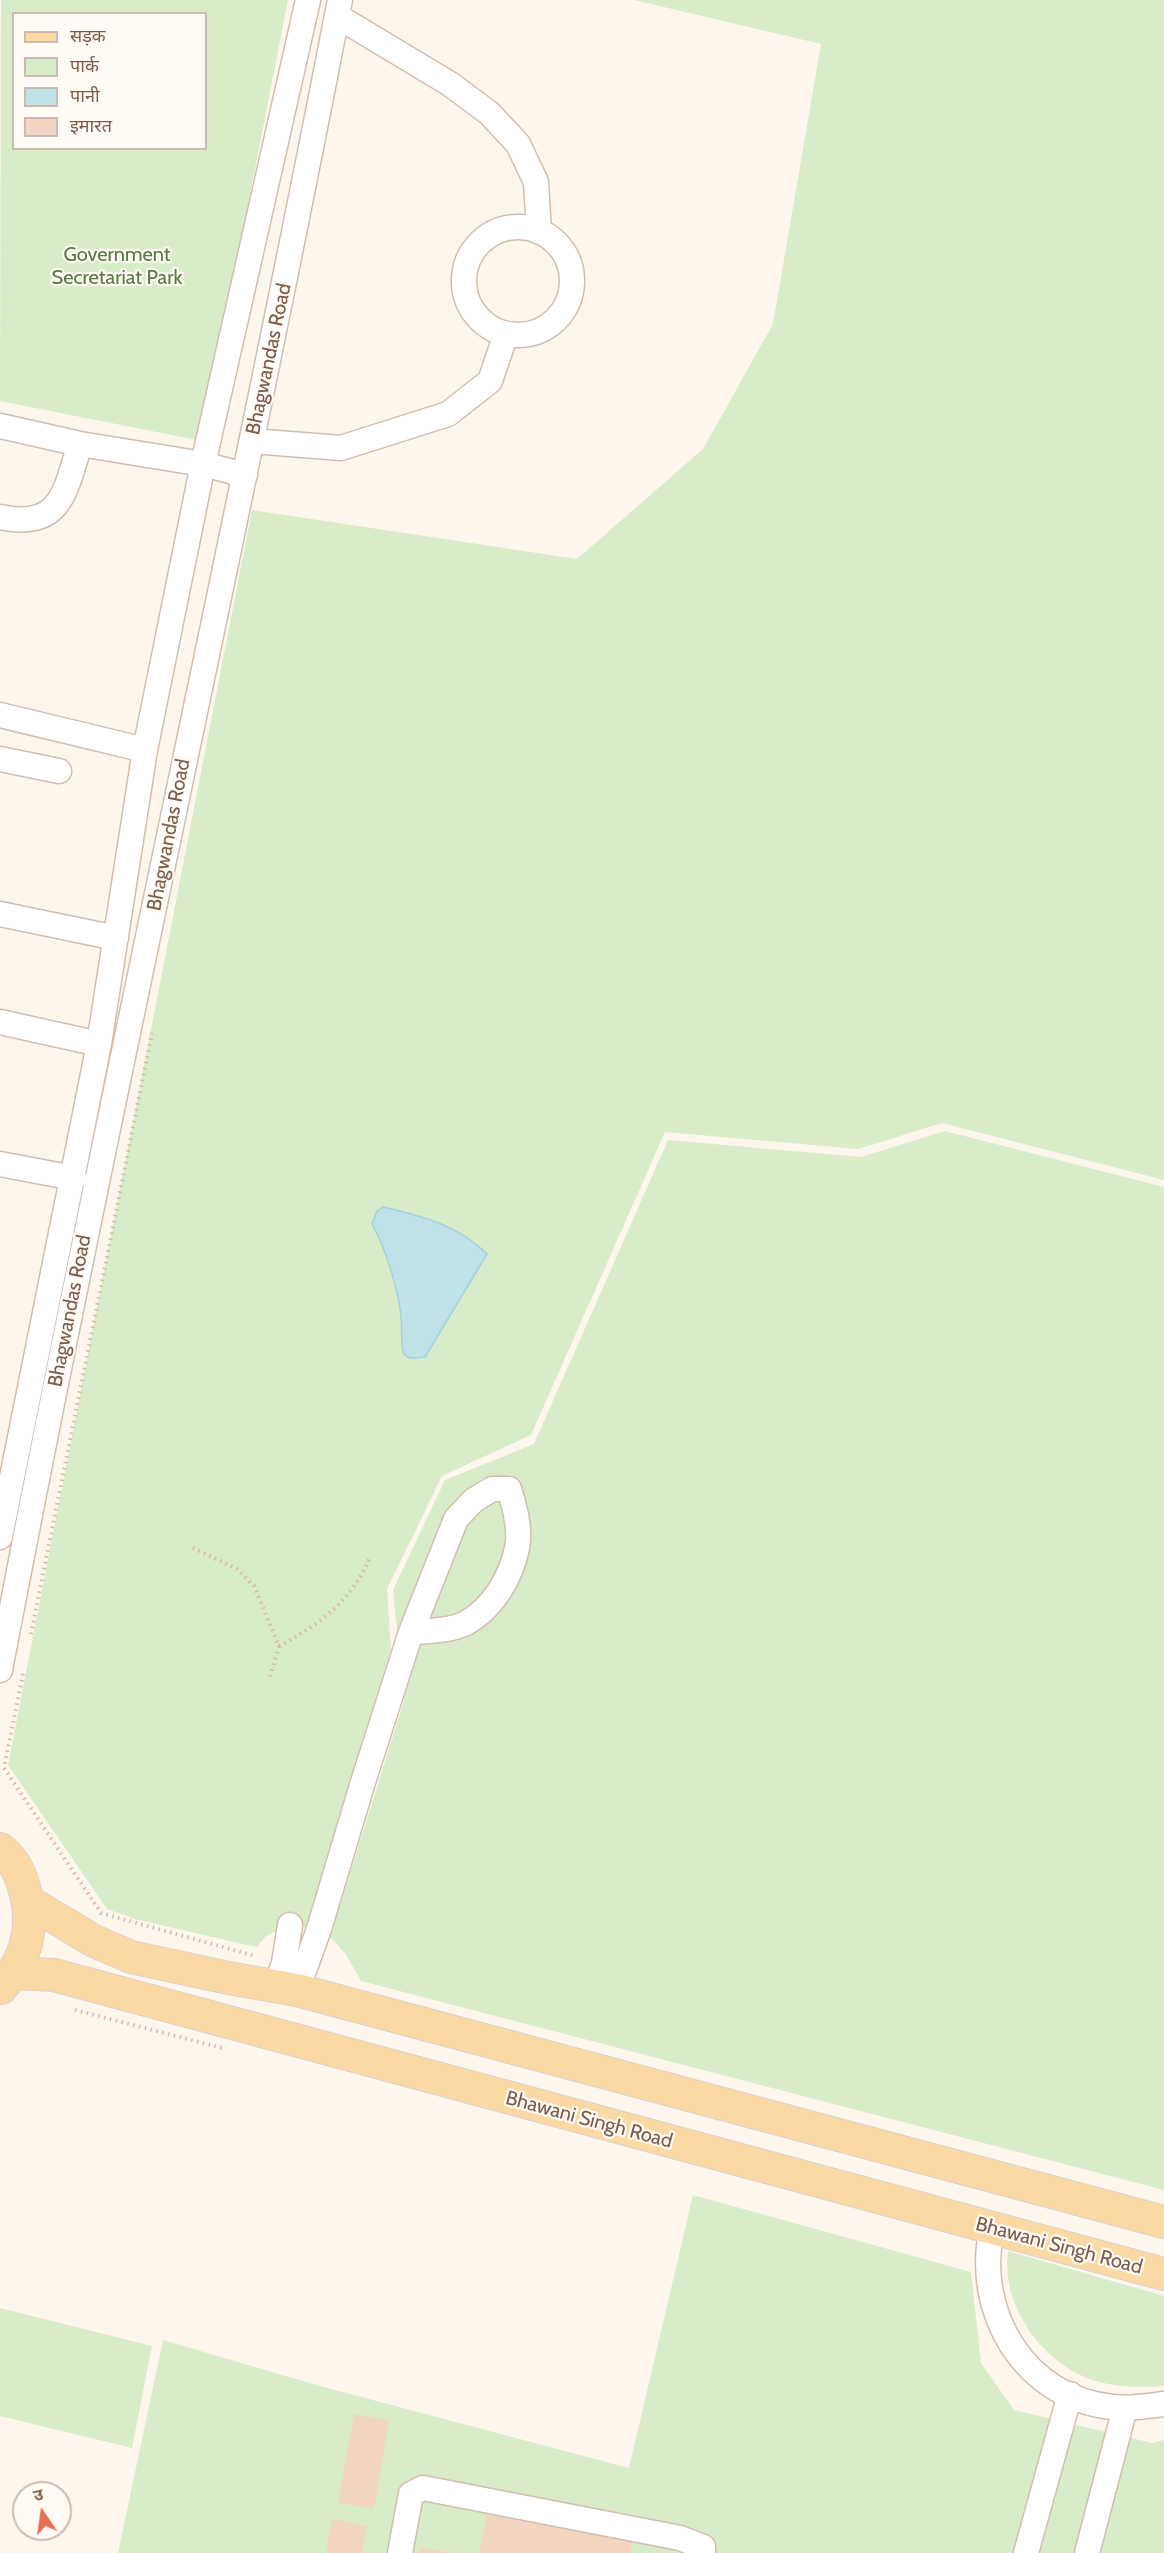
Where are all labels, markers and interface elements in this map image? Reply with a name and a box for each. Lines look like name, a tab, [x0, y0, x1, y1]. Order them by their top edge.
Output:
legend	[12, 12, 207, 150]
text: सड़क	[70, 25, 106, 47]
text: पार्क	[70, 55, 99, 77]
text: पानी	[70, 85, 100, 107]
text: इमारत	[70, 115, 112, 137]
park label: Government Secretariat Park	[52, 243, 182, 290]
street label: Bhagwandas Road	[241, 281, 297, 437]
street label: Bhagwandas Road	[143, 757, 195, 913]
street label: Bhagwandas Road	[44, 1233, 96, 1389]
street label: Bhawani Singh Road	[503, 2086, 675, 2154]
street label: Bhawani Singh Road	[973, 2212, 1145, 2280]
north arrow	[12, 2481, 72, 2541]
text: उ	[32, 2485, 45, 2505]

